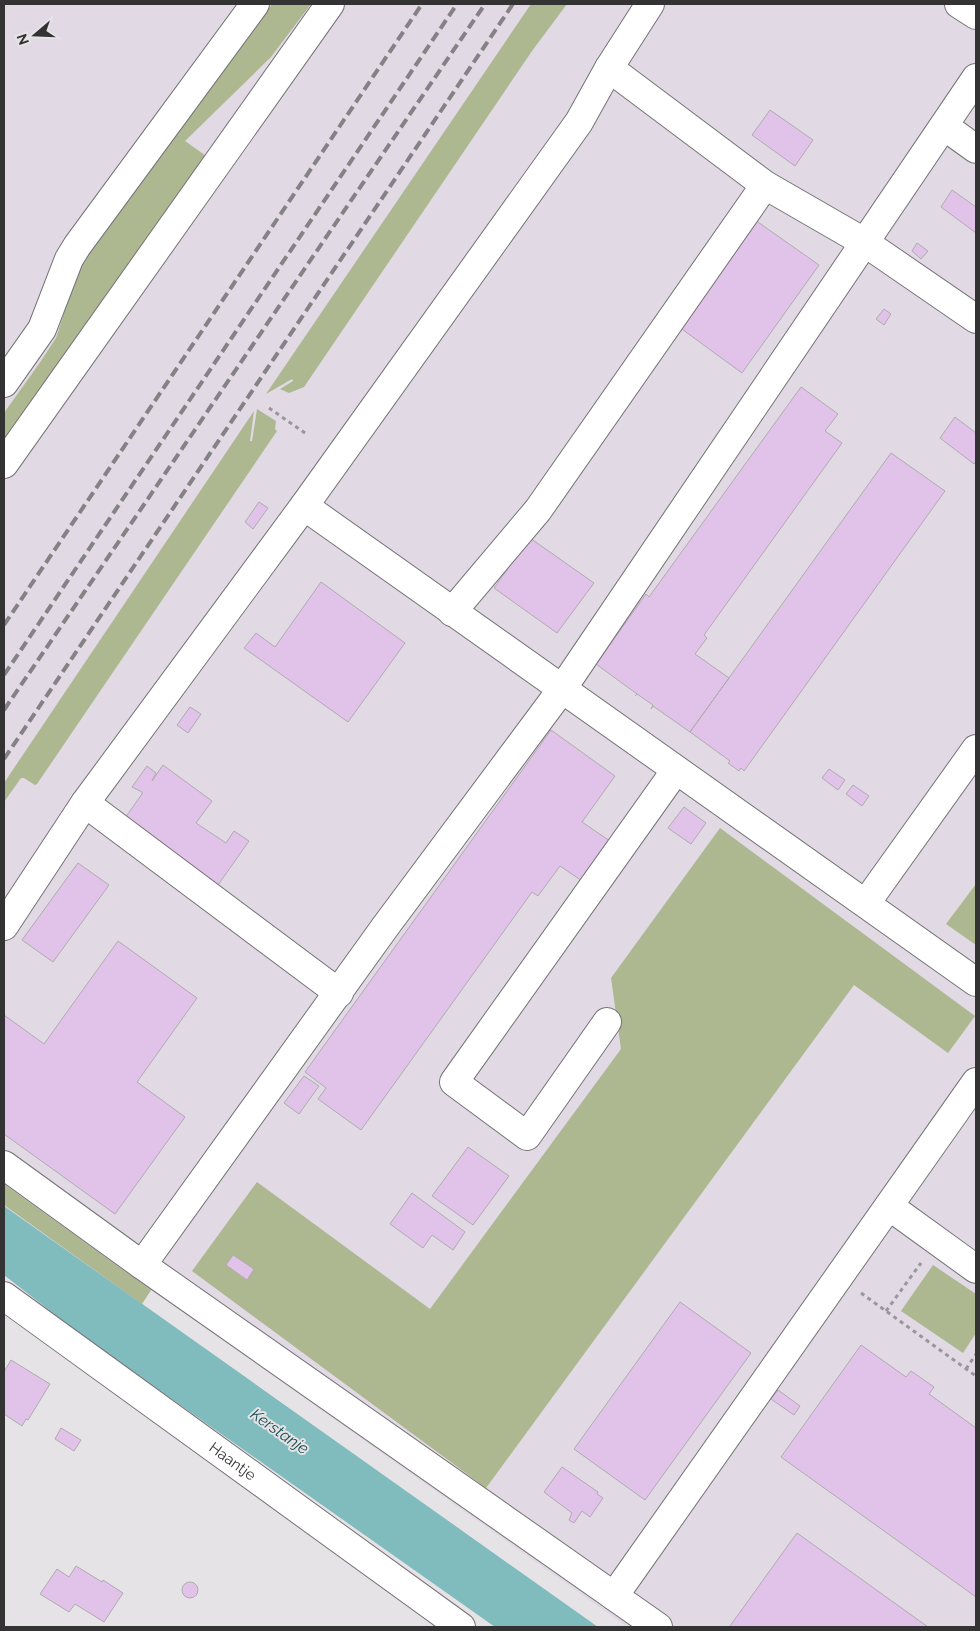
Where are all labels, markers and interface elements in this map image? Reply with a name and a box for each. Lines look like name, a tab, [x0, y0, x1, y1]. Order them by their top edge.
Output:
north arrow	[10, 10, 60, 60]
text: N	[13, 32, 32, 47]
water label: Kerstanje	[247, 1405, 313, 1458]
street label: Haantje	[206, 1439, 259, 1484]

